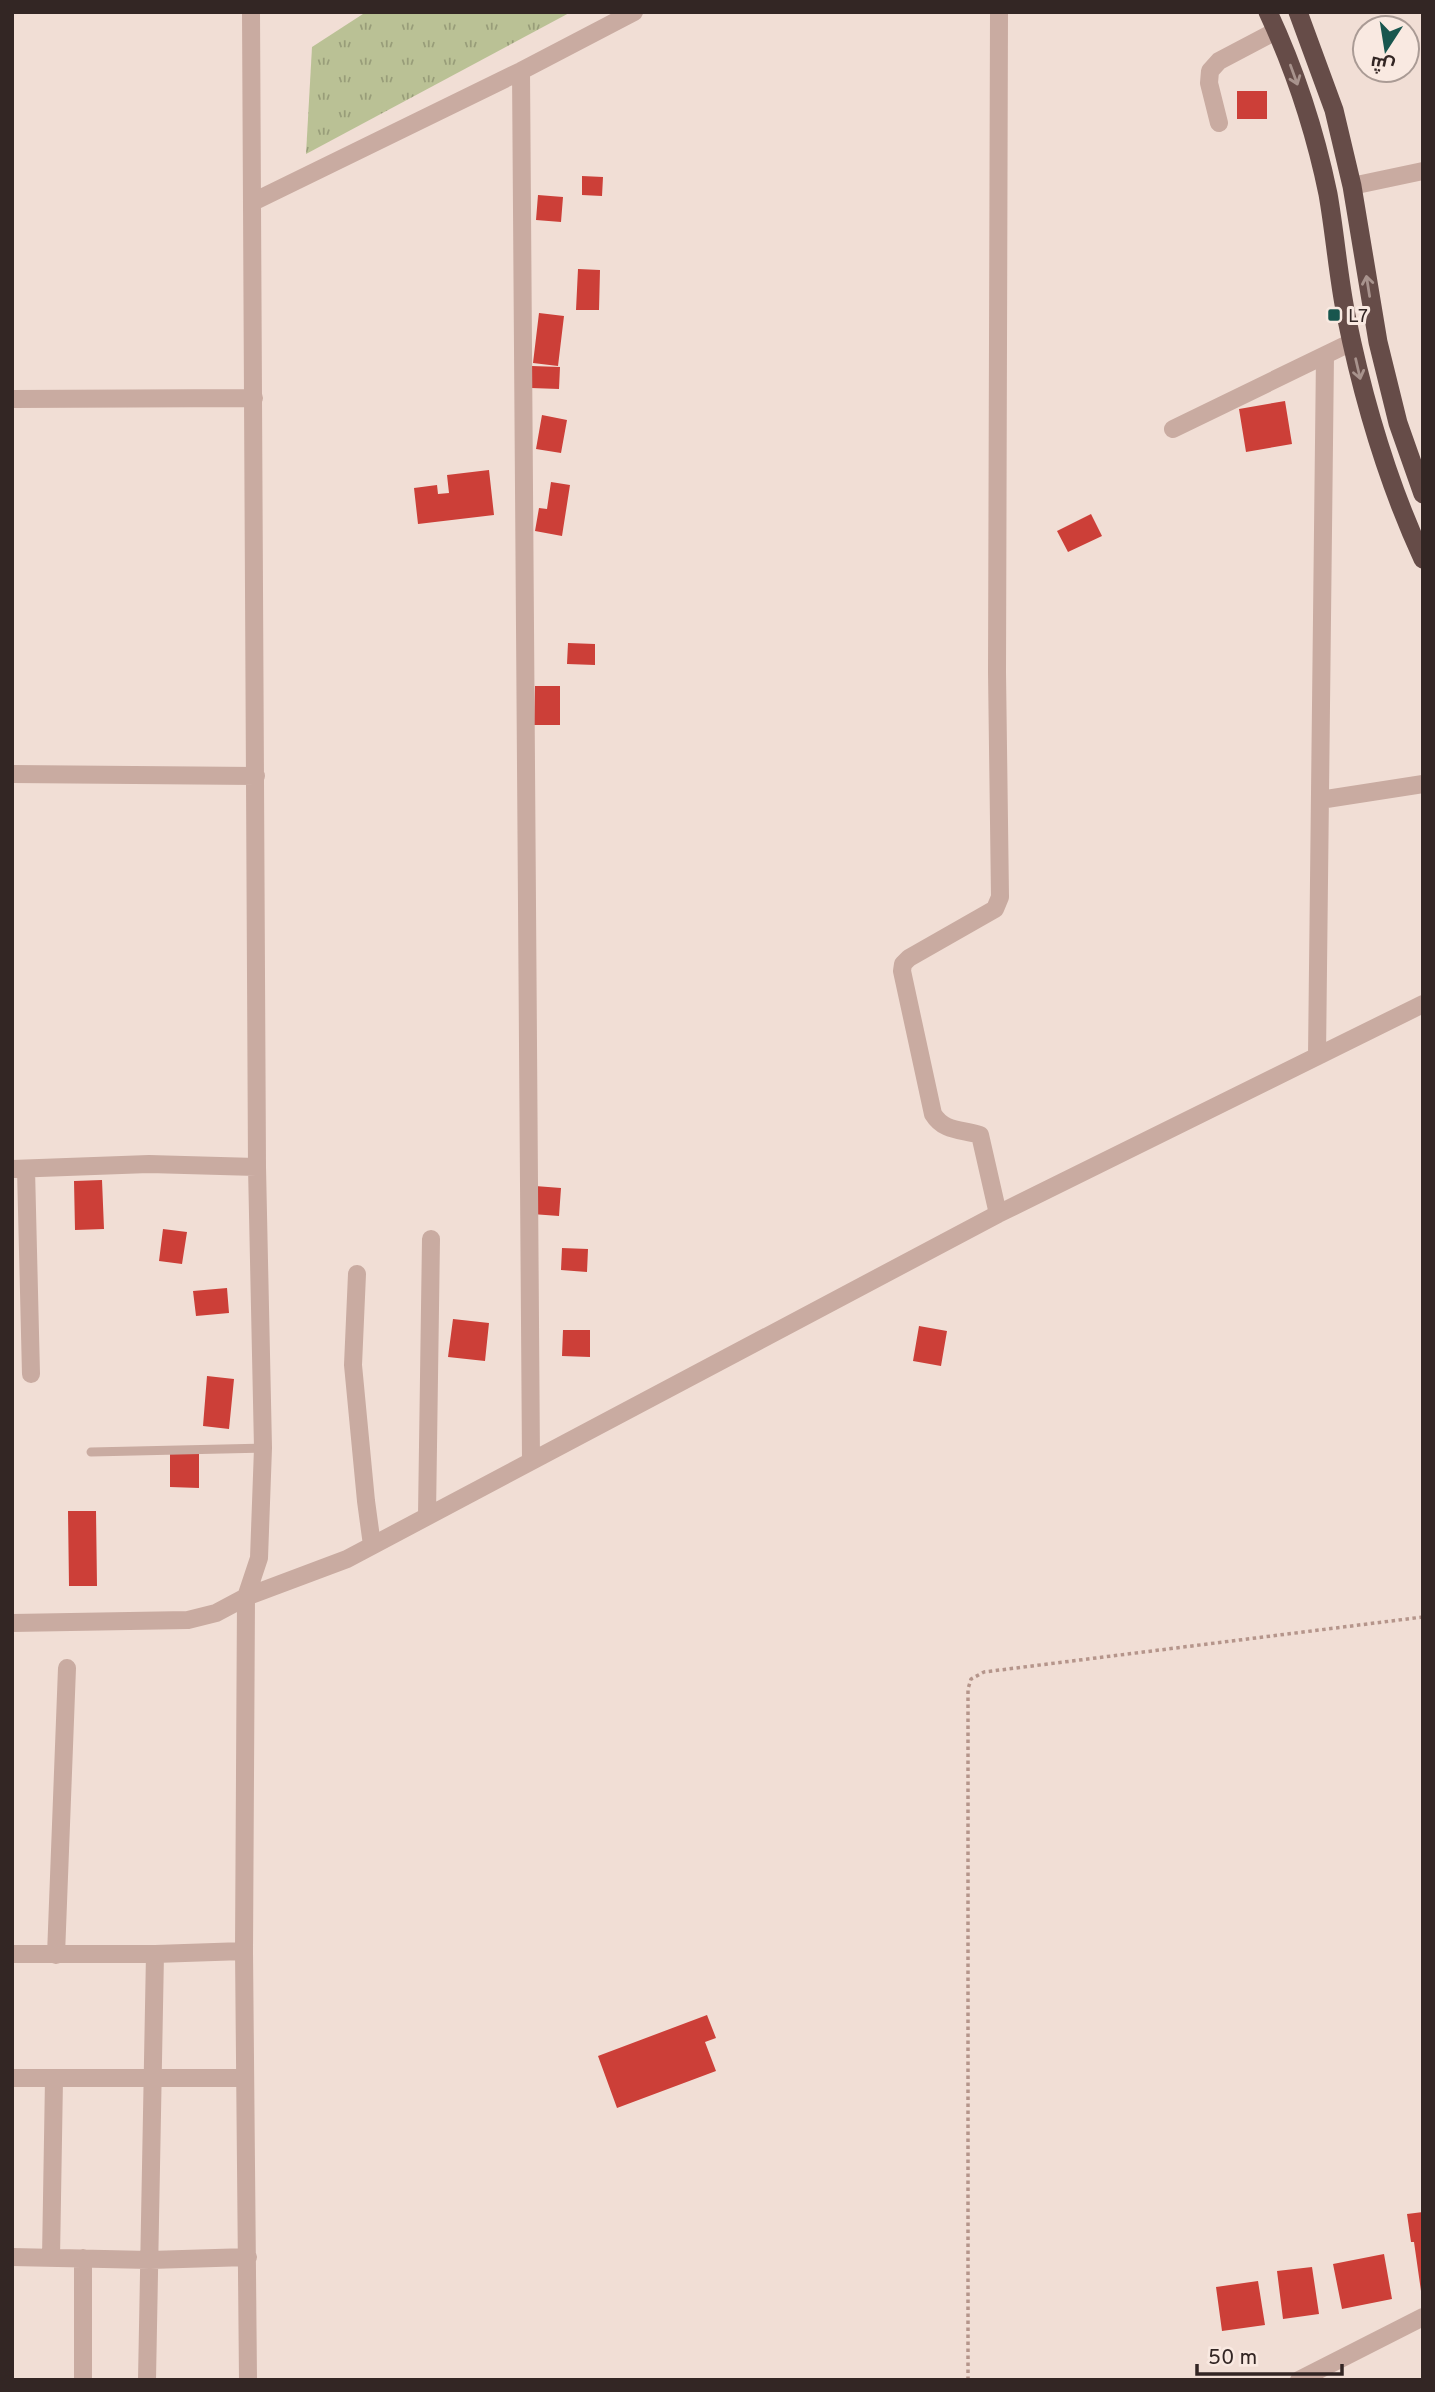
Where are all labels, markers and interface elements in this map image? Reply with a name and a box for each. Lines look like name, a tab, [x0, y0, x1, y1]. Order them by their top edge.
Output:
north arrow	[1351, 14, 1421, 84]
text: ش	[1368, 49, 1397, 78]
one-way arrow	[1289, 64, 1302, 86]
one-way arrow	[1361, 275, 1374, 298]
place label: L7	[1348, 305, 1368, 329]
marker: L7	[1326, 307, 1342, 323]
one-way arrow	[1352, 357, 1366, 380]
scale bar	[1197, 2332, 1342, 2376]
text: 50 m	[1208, 2345, 1257, 2372]

